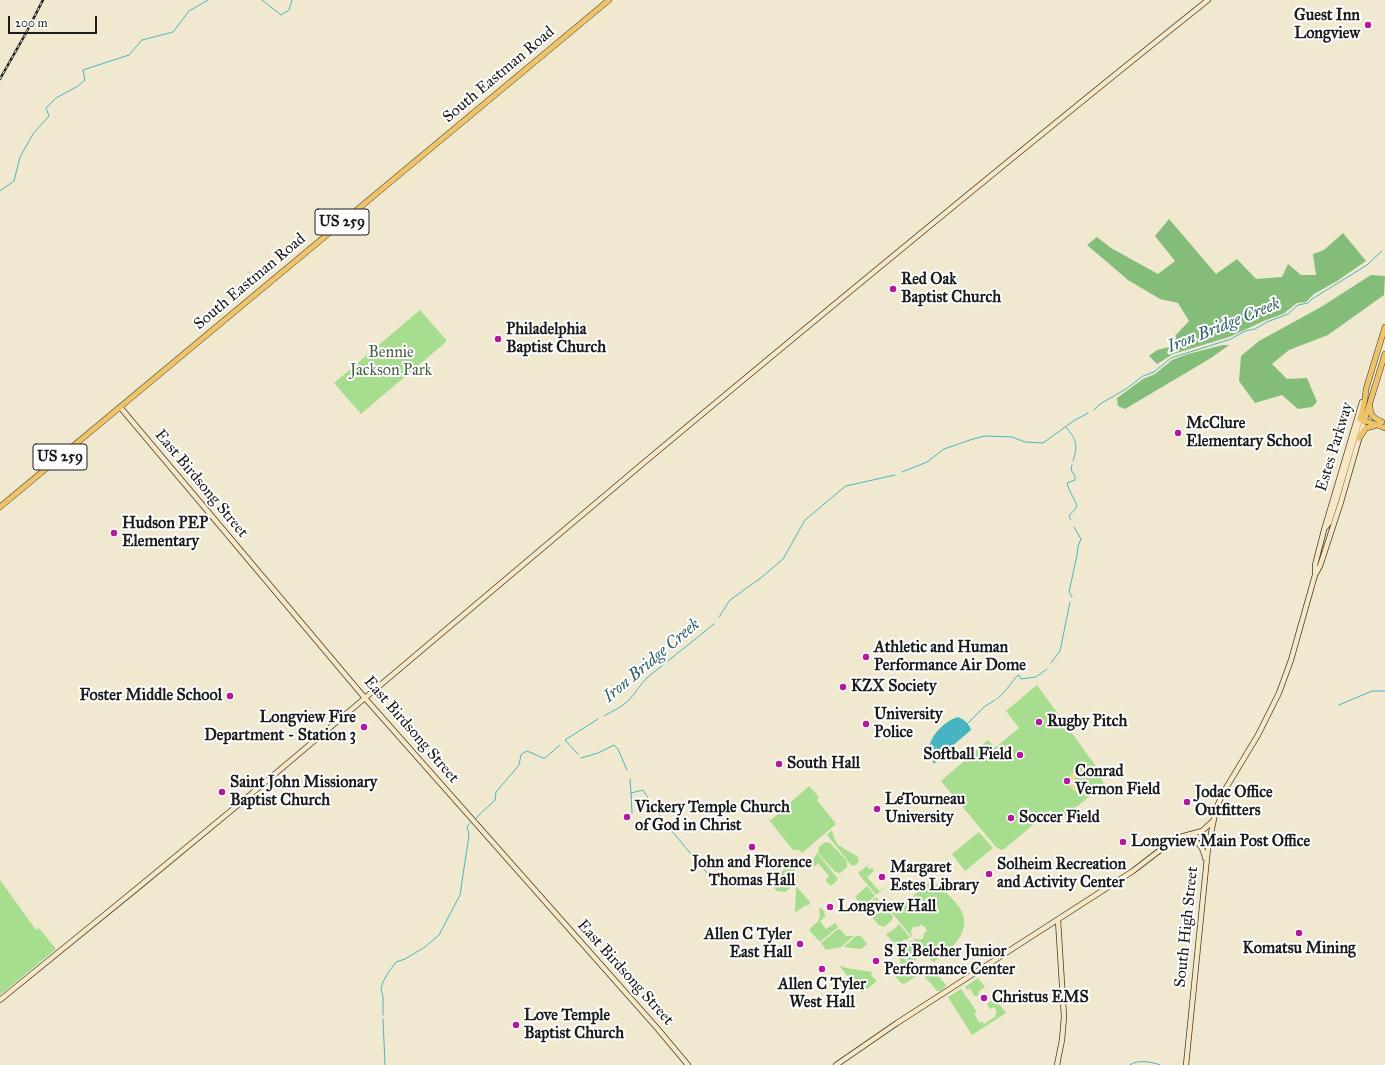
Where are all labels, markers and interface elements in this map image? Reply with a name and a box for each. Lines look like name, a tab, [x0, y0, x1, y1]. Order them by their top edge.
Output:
place label: Guest Inn Longview	[1294, 6, 1360, 44]
scale bar	[10, 8, 99, 34]
text: 200 m	[15, 16, 48, 30]
marker: Guest Inn Longview	[1363, 20, 1373, 30]
street label: South Eastman Road	[439, 23, 559, 127]
road number: US 259	[315, 209, 369, 235]
street label: South Eastman Road	[190, 230, 310, 334]
place label: Red Oak Baptist Church	[901, 270, 1001, 308]
marker: Red Oak Baptist Church	[888, 284, 898, 294]
water label: Iron Bridge Creek	[1165, 294, 1283, 358]
place label: Philadelphia Baptist Church	[506, 320, 606, 358]
marker: Philadelphia Baptist Church	[493, 334, 503, 344]
park label: Bennie Jackson Park	[350, 343, 432, 381]
street label: Estes Parkway	[1312, 400, 1358, 494]
place label: McClure Elementary School	[1186, 414, 1312, 452]
street label: East Birdsong Street	[150, 426, 252, 542]
marker: McClure Elementary School	[1173, 428, 1183, 438]
road number: US 259	[33, 444, 87, 470]
place label: Hudson PEP Elementary	[122, 514, 208, 552]
marker: Hudson PEP Elementary	[109, 528, 119, 538]
water label: Iron Bridge Creek	[600, 615, 704, 707]
place label: Athletic and Human Performance Air Dome	[874, 638, 1026, 676]
marker: Athletic and Human Performance Air Dome	[861, 652, 871, 662]
street label: East Birdsong Street	[359, 673, 463, 787]
place label: KZX Society	[851, 677, 936, 697]
marker: KZX Society	[838, 682, 848, 692]
place label: Foster Middle School	[79, 686, 222, 706]
marker: Foster Middle School	[225, 691, 235, 701]
place label: University Police	[874, 705, 943, 743]
place label: Longview Fire Department - Station 3	[204, 708, 356, 746]
place label: Rugby Pitch	[1047, 712, 1127, 732]
marker: Rugby Pitch	[1034, 717, 1044, 727]
marker: University Police	[861, 719, 871, 729]
marker: Longview Fire Department - Station 3	[359, 722, 369, 732]
place label: Softball Field	[923, 745, 1012, 765]
marker: Softball Field	[1015, 750, 1025, 760]
place label: South Hall	[787, 754, 860, 774]
marker: South Hall	[774, 759, 784, 769]
place label: Conrad Vernon Field	[1075, 762, 1160, 800]
place label: Saint John Missionary Baptist Church	[230, 773, 377, 811]
marker: Conrad Vernon Field	[1062, 776, 1072, 786]
place label: Jodac Office Outfitters	[1195, 783, 1273, 821]
marker: Saint John Missionary Baptist Church	[217, 787, 227, 797]
place label: LeTourneau University	[885, 790, 965, 828]
marker: Jodac Office Outfitters	[1182, 797, 1192, 807]
place label: Vickery Temple Church of God in Christ	[635, 798, 790, 836]
marker: LeTourneau University	[872, 804, 882, 814]
place label: Soccer Field	[1019, 808, 1100, 828]
marker: Vickery Temple Church of God in Christ	[622, 812, 632, 822]
marker: Soccer Field	[1006, 813, 1016, 823]
place label: Longview Main Post Office	[1131, 832, 1310, 852]
marker: Longview Main Post Office	[1118, 837, 1128, 847]
marker: John and Florence Thomas Hall	[747, 842, 757, 852]
place label: John and Florence Thomas Hall	[692, 853, 812, 891]
place label: Solheim Recreation and Activity Center	[997, 855, 1126, 893]
place label: Margaret Estes Library	[890, 858, 979, 896]
street label: South High Street	[1171, 865, 1203, 989]
marker: Solheim Recreation and Activity Center	[984, 869, 994, 879]
marker: Margaret Estes Library	[877, 872, 887, 882]
place label: Longview Hall	[838, 897, 936, 917]
marker: Longview Hall	[825, 902, 835, 912]
street label: East Birdsong Street	[573, 916, 677, 1030]
place label: Allen C Tyler East Hall	[704, 925, 792, 963]
marker: Komatsu Mining	[1294, 928, 1304, 938]
marker: Allen C Tyler East Hall	[795, 939, 805, 949]
place label: Komatsu Mining	[1243, 939, 1355, 959]
place label: S E Belcher Junior Performance Center	[884, 942, 1015, 980]
marker: S E Belcher Junior Performance Center	[871, 956, 881, 966]
marker: Allen C Tyler West Hall	[817, 964, 827, 974]
place label: Allen C Tyler West Hall	[778, 975, 866, 1013]
place label: Christus EMS	[992, 988, 1089, 1008]
marker: Christus EMS	[979, 993, 989, 1003]
place label: Love Temple Baptist Church	[524, 1006, 624, 1044]
marker: Love Temple Baptist Church	[511, 1020, 521, 1030]

